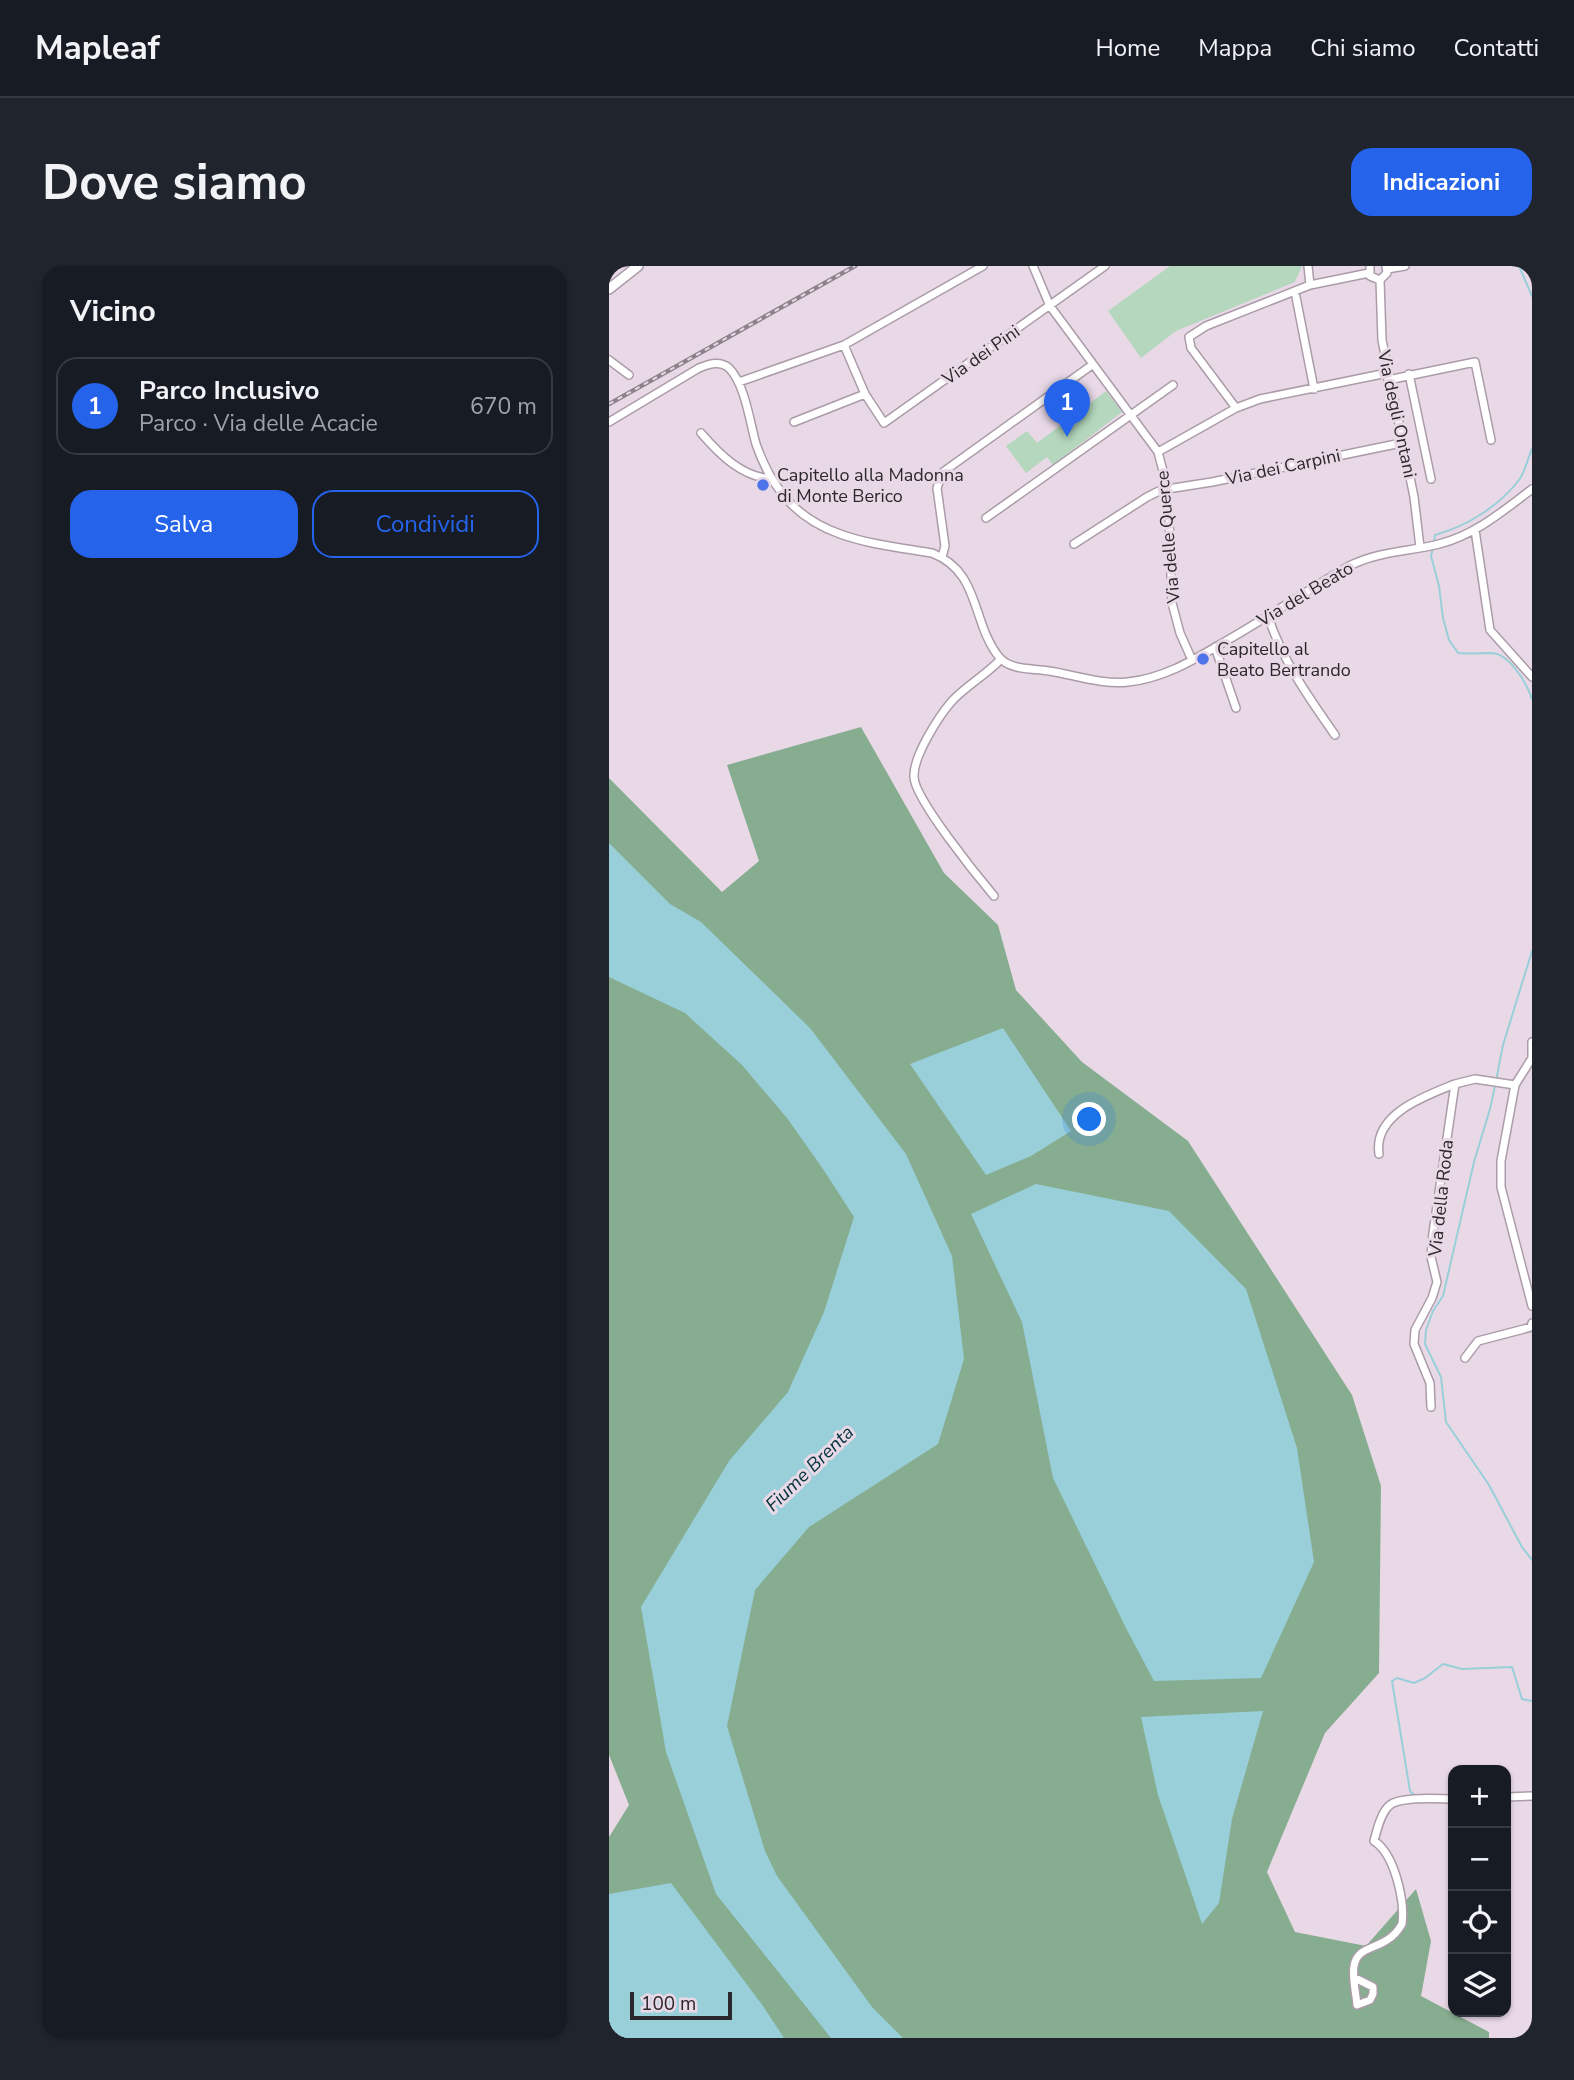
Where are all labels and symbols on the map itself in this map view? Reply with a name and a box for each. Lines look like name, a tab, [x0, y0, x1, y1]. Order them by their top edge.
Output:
street label: Via dei Pini	[937, 319, 1025, 391]
street label: Via degli Ontani	[1372, 347, 1422, 480]
pin: 1	[1044, 379, 1090, 437]
street label: Via dei Carpini	[1223, 443, 1342, 491]
place label: Capitello alla Madonna di Monte Berico	[777, 463, 964, 508]
street label: Via delle Querce	[1150, 470, 1186, 605]
marker: Capitello alla Madonna di Monte Berico	[755, 477, 771, 493]
street label: Via del Beato	[1252, 556, 1358, 633]
place label: Capitello al Beato Bertrando	[1217, 637, 1351, 682]
marker: Capitello al Beato Bertrando	[1195, 651, 1211, 667]
your location	[1072, 1102, 1106, 1136]
street label: Via della Roda	[1423, 1138, 1459, 1259]
water label: Fiume Brenta	[760, 1420, 860, 1518]
scale bar	[630, 1989, 731, 2021]

